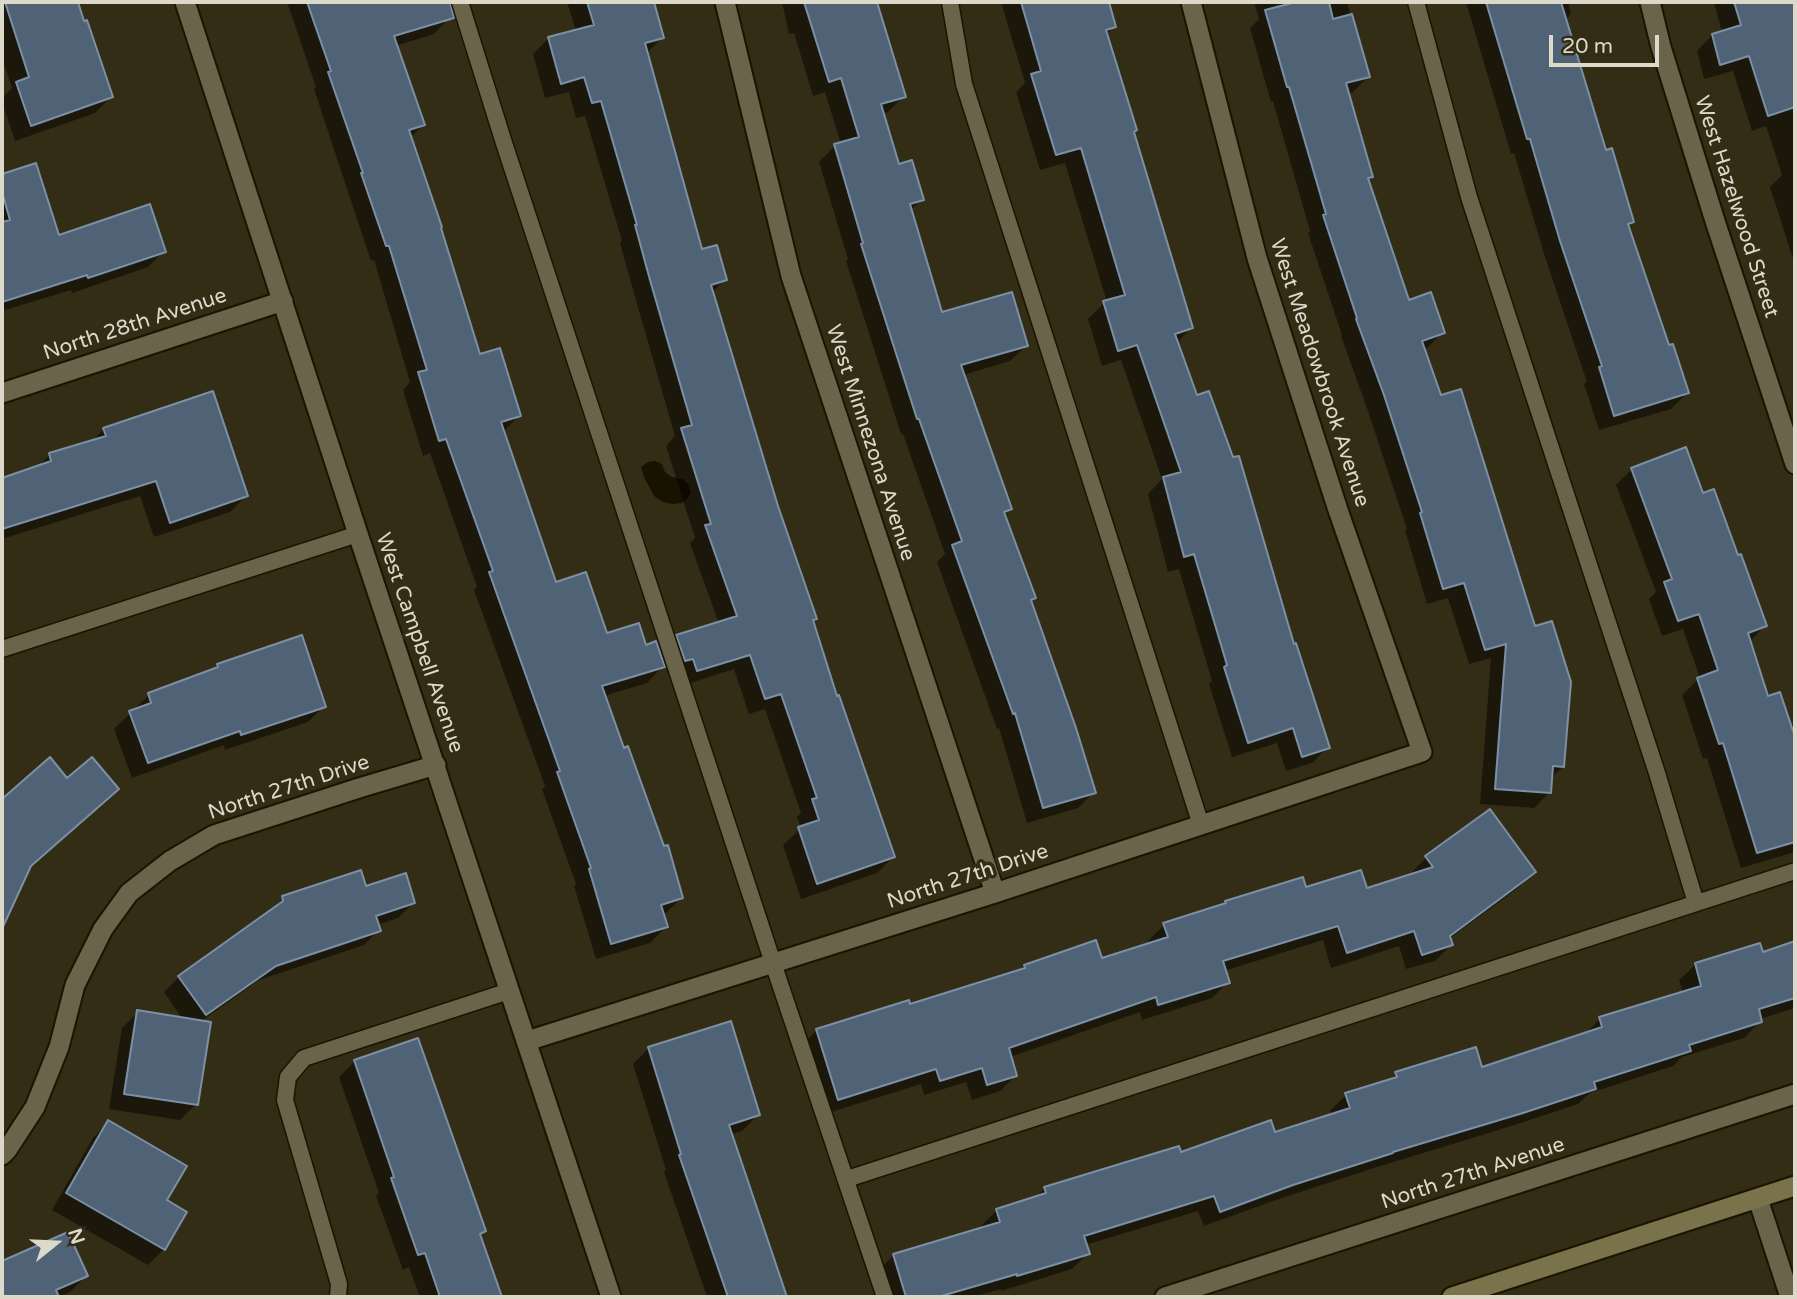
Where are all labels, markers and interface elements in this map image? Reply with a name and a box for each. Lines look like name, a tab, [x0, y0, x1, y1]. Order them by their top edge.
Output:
scale bar	[1552, 21, 1662, 65]
text: 20 m	[1562, 34, 1613, 59]
street label: West Hazelwood Street	[1688, 93, 1784, 321]
street label: West Meadowbrook Avenue	[1264, 236, 1374, 510]
street label: North 28th Avenue	[40, 283, 230, 367]
street label: West Minnezona Avenue	[820, 322, 920, 564]
street label: West Campbell Avenue	[370, 530, 468, 756]
street label: North 27th Drive	[205, 750, 373, 826]
street label: North 27th Drive	[884, 839, 1052, 915]
street label: North 27th Avenue	[1378, 1132, 1568, 1216]
north arrow	[21, 1208, 91, 1278]
text: N	[63, 1226, 89, 1247]

